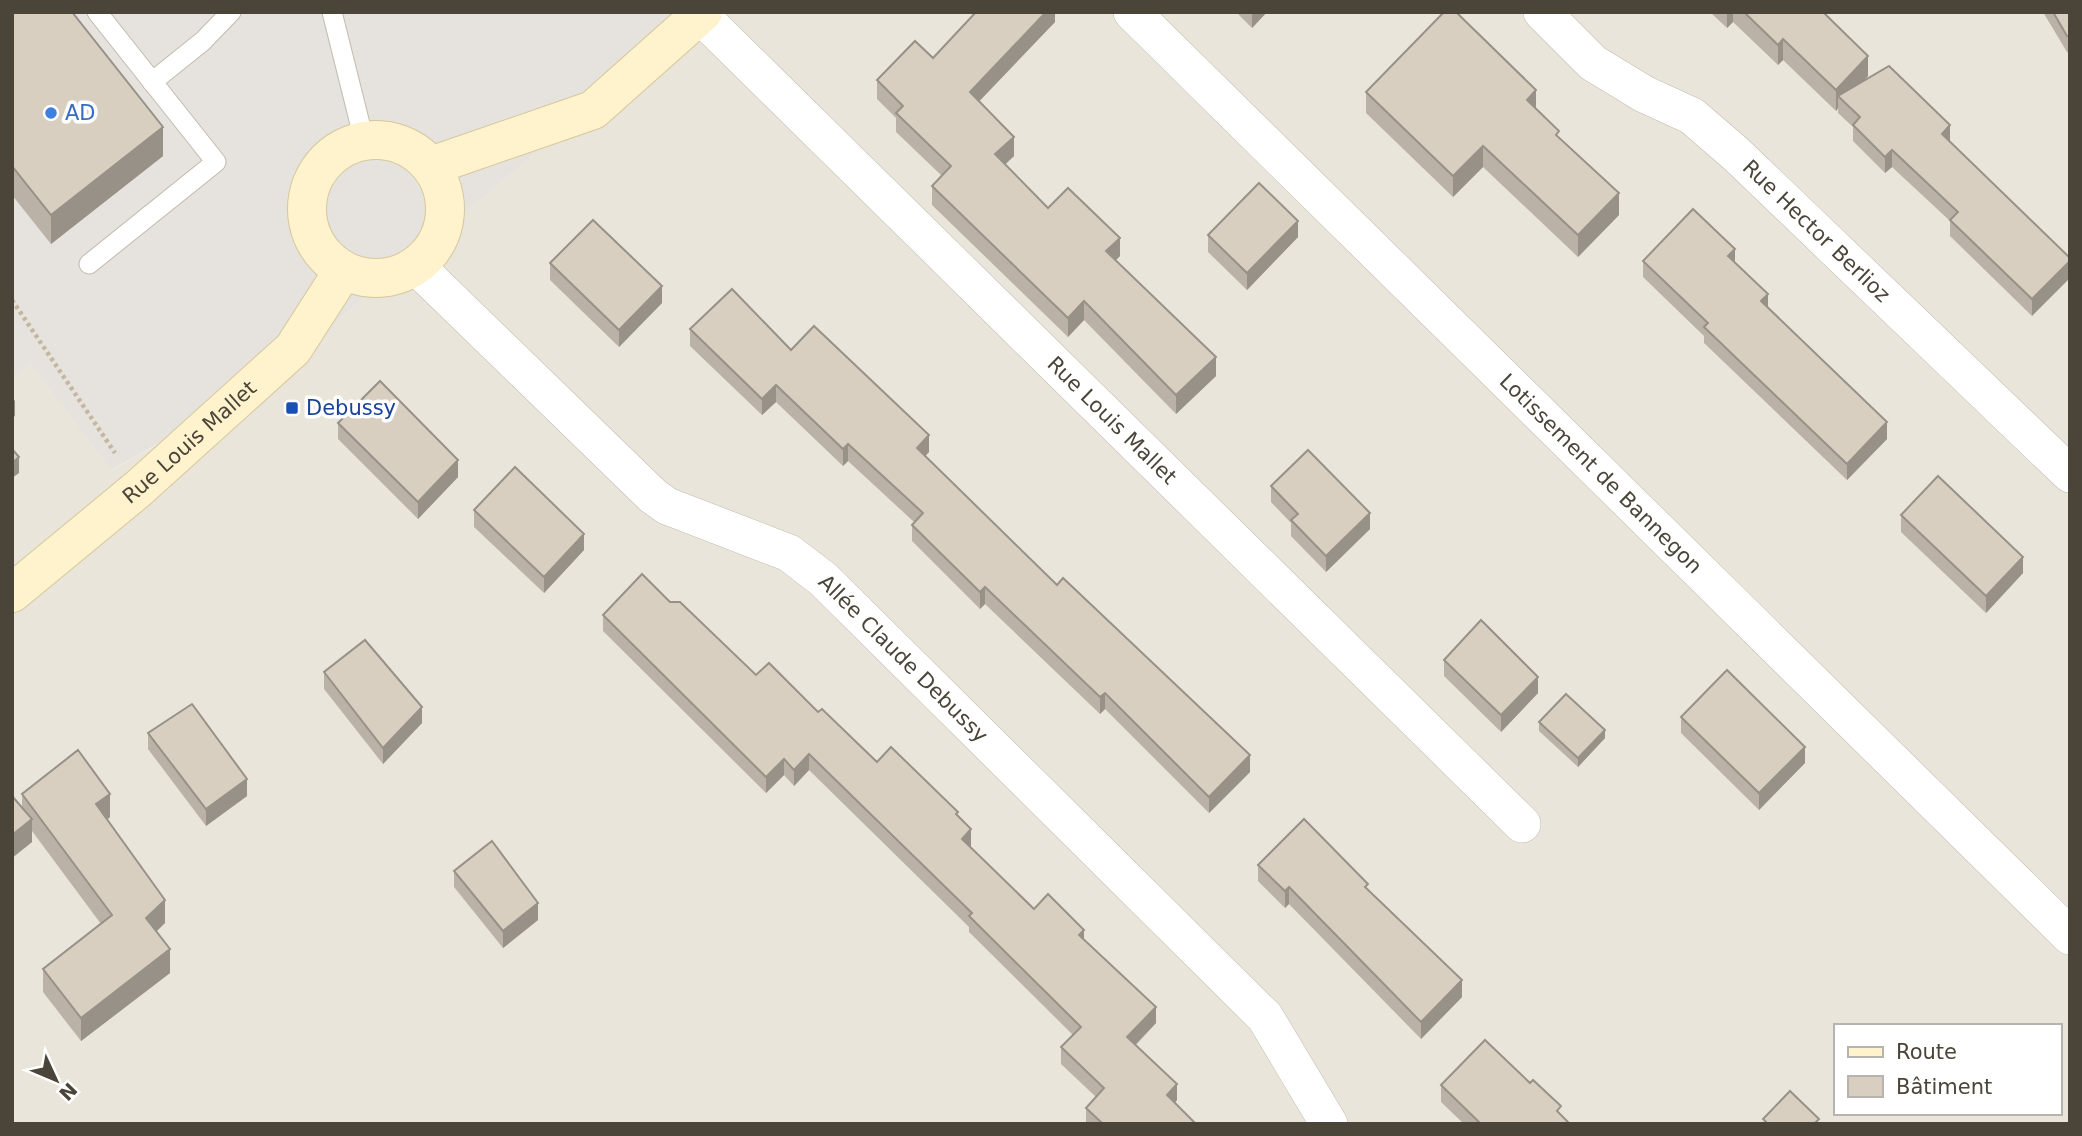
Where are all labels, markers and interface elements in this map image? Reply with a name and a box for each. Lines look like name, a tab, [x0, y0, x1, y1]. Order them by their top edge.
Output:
place label: AD	[65, 101, 96, 125]
marker: AD	[43, 105, 59, 121]
street label: Rue Hector Berlioz	[1738, 155, 1895, 307]
street label: Rue Louis Mallet	[1042, 352, 1181, 489]
street label: Lotissement de Bannegon	[1495, 369, 1707, 578]
street label: Rue Louis Mallet	[118, 376, 261, 508]
place label: Debussy	[306, 396, 396, 420]
marker: Debussy	[284, 400, 300, 416]
street label: Allée Claude Debussy	[814, 570, 993, 747]
legend	[1834, 1024, 2061, 1115]
text: Route	[1896, 1040, 1957, 1064]
north arrow	[21, 1045, 91, 1115]
text: Bâtiment	[1896, 1075, 1992, 1099]
text: N	[55, 1078, 82, 1105]

